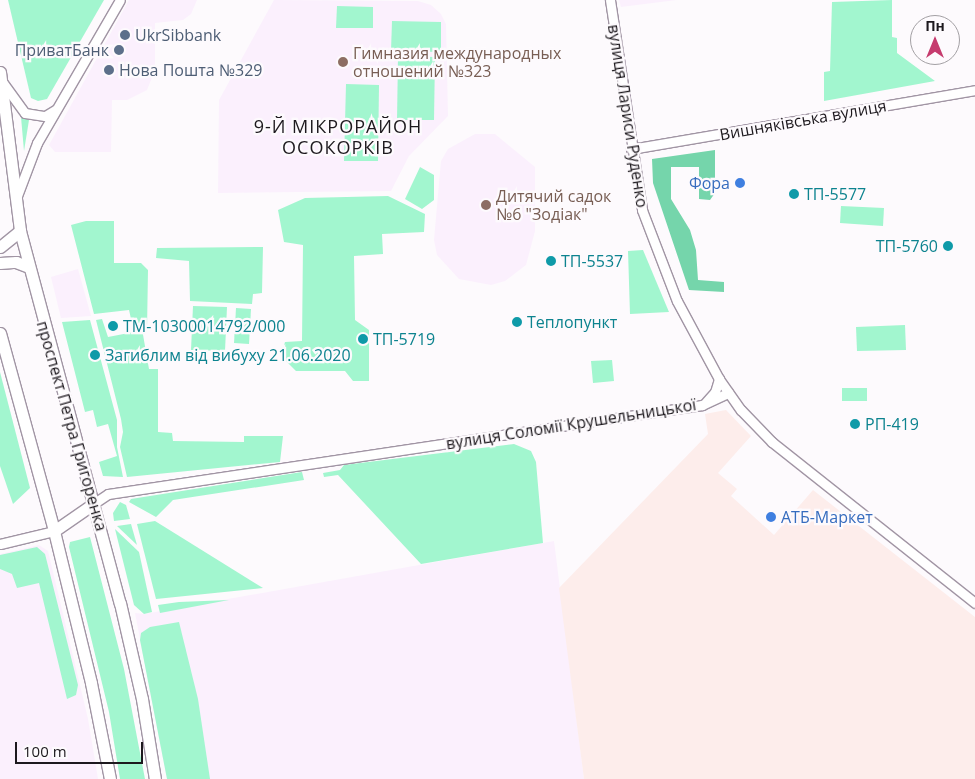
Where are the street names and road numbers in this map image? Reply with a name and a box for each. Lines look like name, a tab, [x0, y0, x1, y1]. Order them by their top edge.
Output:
street label: вулиця Лариси Руденко	[604, 23, 652, 209]
street label: Вишняківська вулиця	[718, 96, 888, 144]
street label: проспект Петра Григоренка	[33, 319, 111, 533]
street label: вулиця Соломії Крушельницької	[445, 395, 697, 453]

